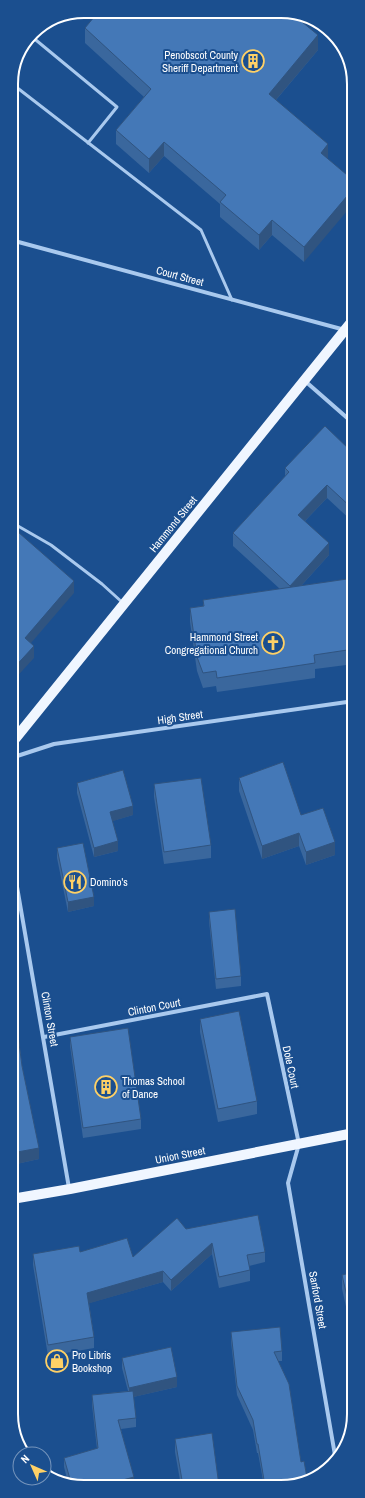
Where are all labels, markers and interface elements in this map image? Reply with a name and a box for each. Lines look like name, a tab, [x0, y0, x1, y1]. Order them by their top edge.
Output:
place label: Penobscot County Sheriff Department	[162, 48, 238, 75]
building icon: Penobscot County Sheriff Department	[240, 48, 266, 74]
street label: Court Street	[155, 263, 206, 289]
street label: Hammond Street	[146, 493, 200, 555]
place label: Hammond Street Congregational Church	[165, 630, 258, 657]
church icon: Hammond Street Congregational Church	[260, 630, 286, 656]
street label: High Street	[156, 707, 204, 727]
restaurant icon: Domino's	[62, 869, 88, 895]
place label: Domino's	[90, 875, 128, 889]
street label: Clinton Street	[38, 991, 62, 1048]
street label: Clinton Court	[127, 995, 182, 1019]
street label: Dole Court	[280, 1044, 302, 1090]
building icon: Thomas School of Dance	[93, 1074, 119, 1100]
place label: Thomas School of Dance	[122, 1074, 185, 1101]
street label: Union Street	[154, 1143, 207, 1167]
street label: Sanford Street	[306, 1270, 330, 1330]
shop icon: Pro Libris Bookshop	[44, 1348, 70, 1374]
place label: Pro Libris Bookshop	[72, 1348, 112, 1375]
north arrow	[12, 1446, 52, 1486]
text: N	[18, 1452, 32, 1466]

